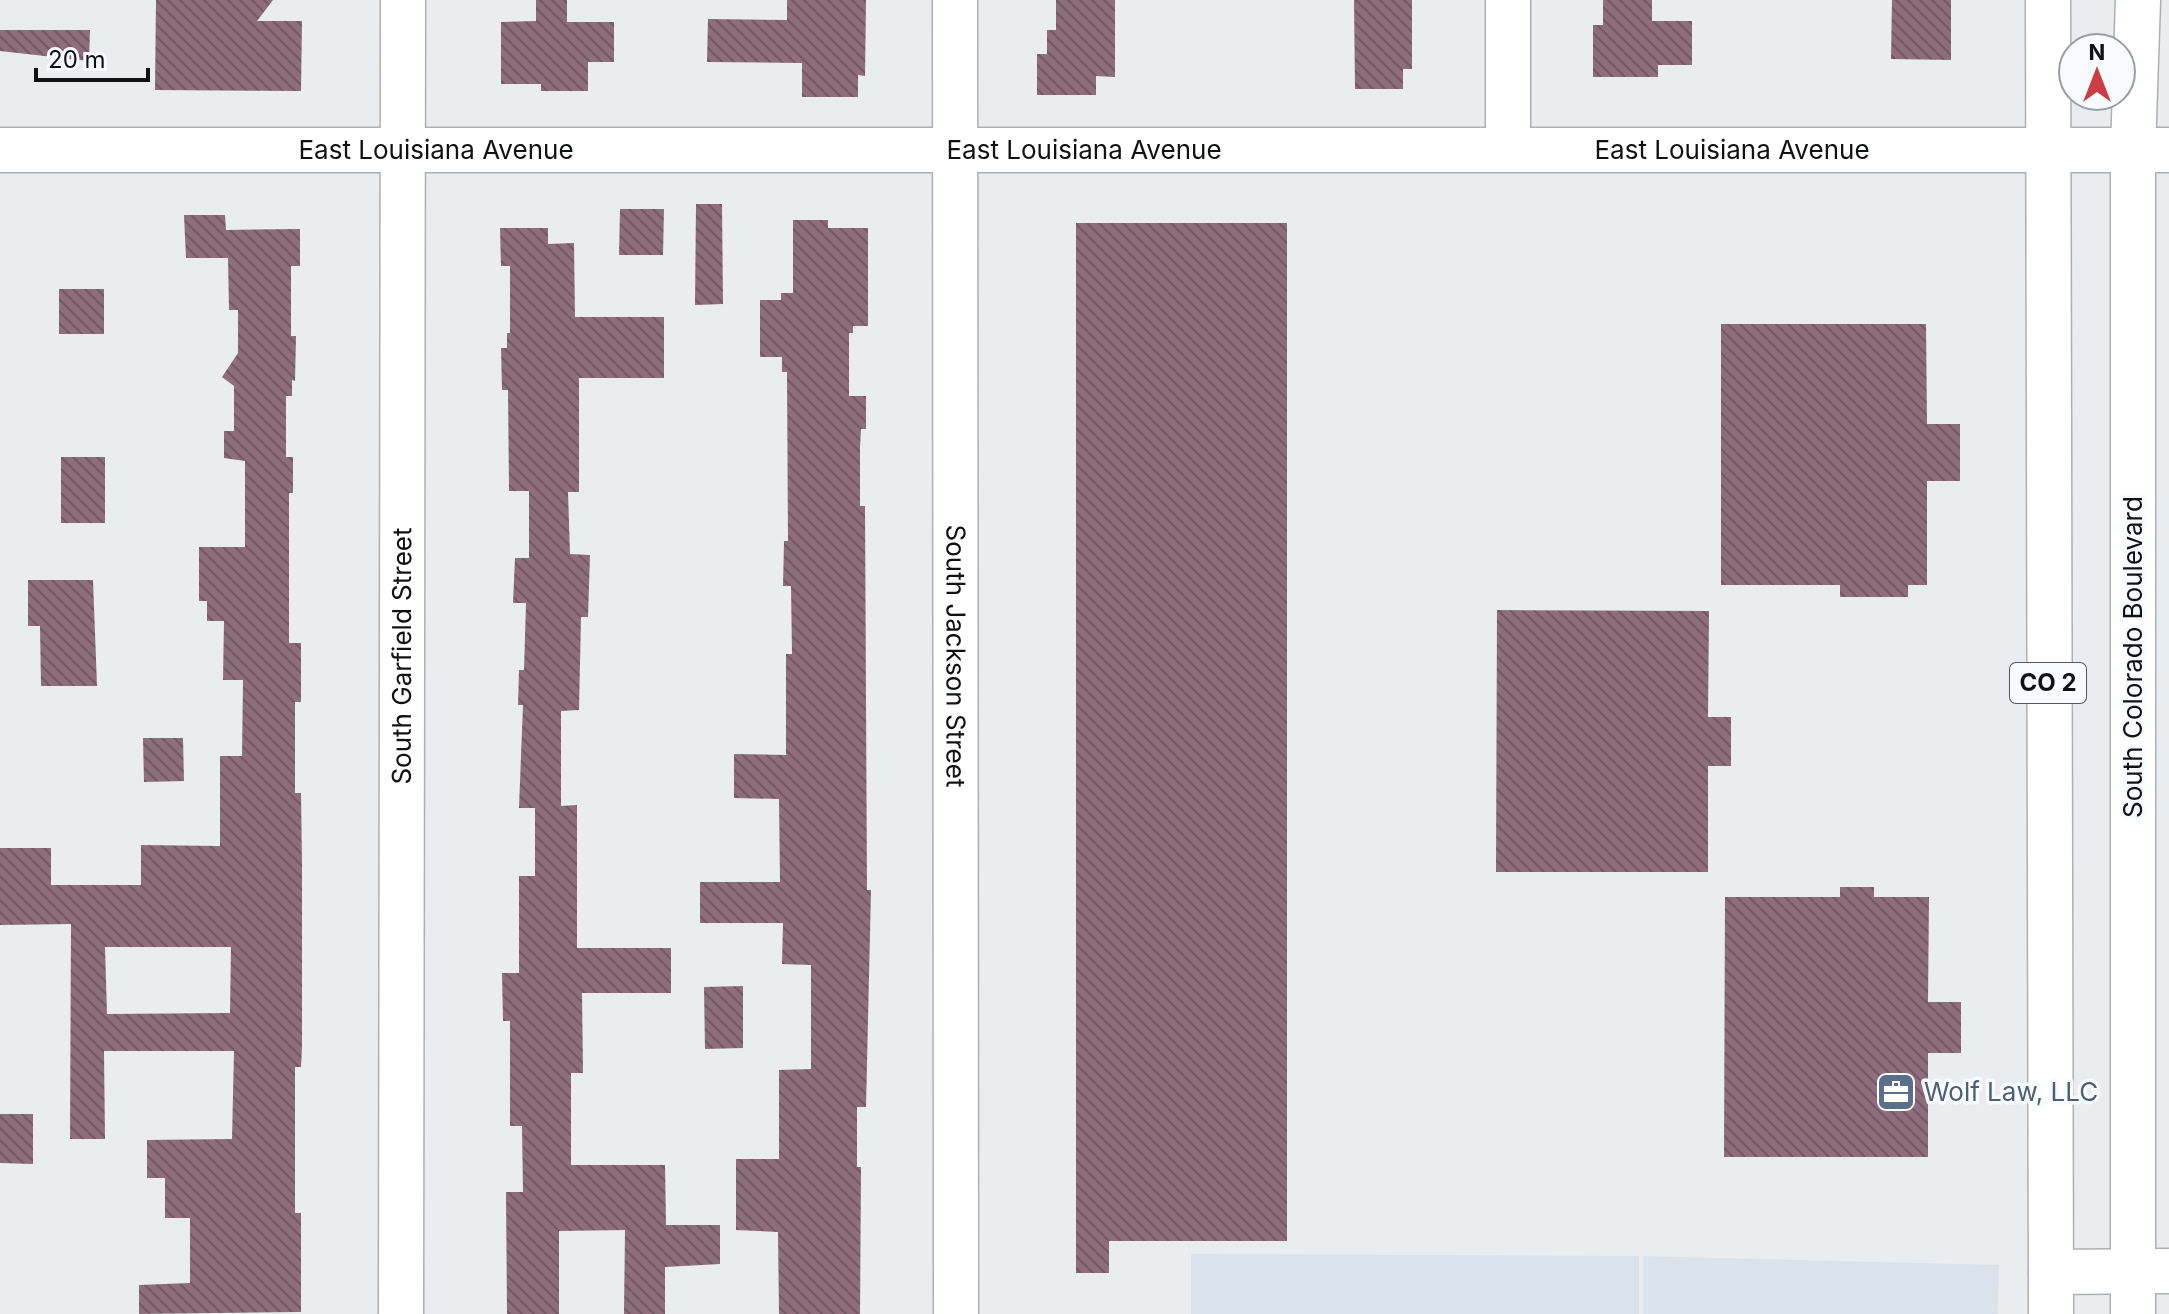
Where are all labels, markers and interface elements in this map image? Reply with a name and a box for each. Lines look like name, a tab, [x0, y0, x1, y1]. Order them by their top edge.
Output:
scale bar	[36, 32, 148, 82]
north arrow	[2057, 32, 2137, 112]
text: N	[2089, 39, 2105, 65]
text: 20 m	[48, 45, 106, 74]
street label: East Louisiana Avenue	[298, 134, 574, 165]
street label: East Louisiana Avenue	[946, 134, 1222, 165]
street label: East Louisiana Avenue	[1594, 134, 1870, 165]
street label: South Colorado Boulevard	[2117, 496, 2148, 818]
street label: South Jackson Street	[940, 525, 972, 787]
street label: South Garfield Street	[386, 527, 417, 785]
road number: CO 2	[2010, 663, 2086, 703]
office icon: Wolf Law, LLC	[1875, 1071, 1917, 1113]
place label: Wolf Law, LLC	[1924, 1076, 2098, 1107]

